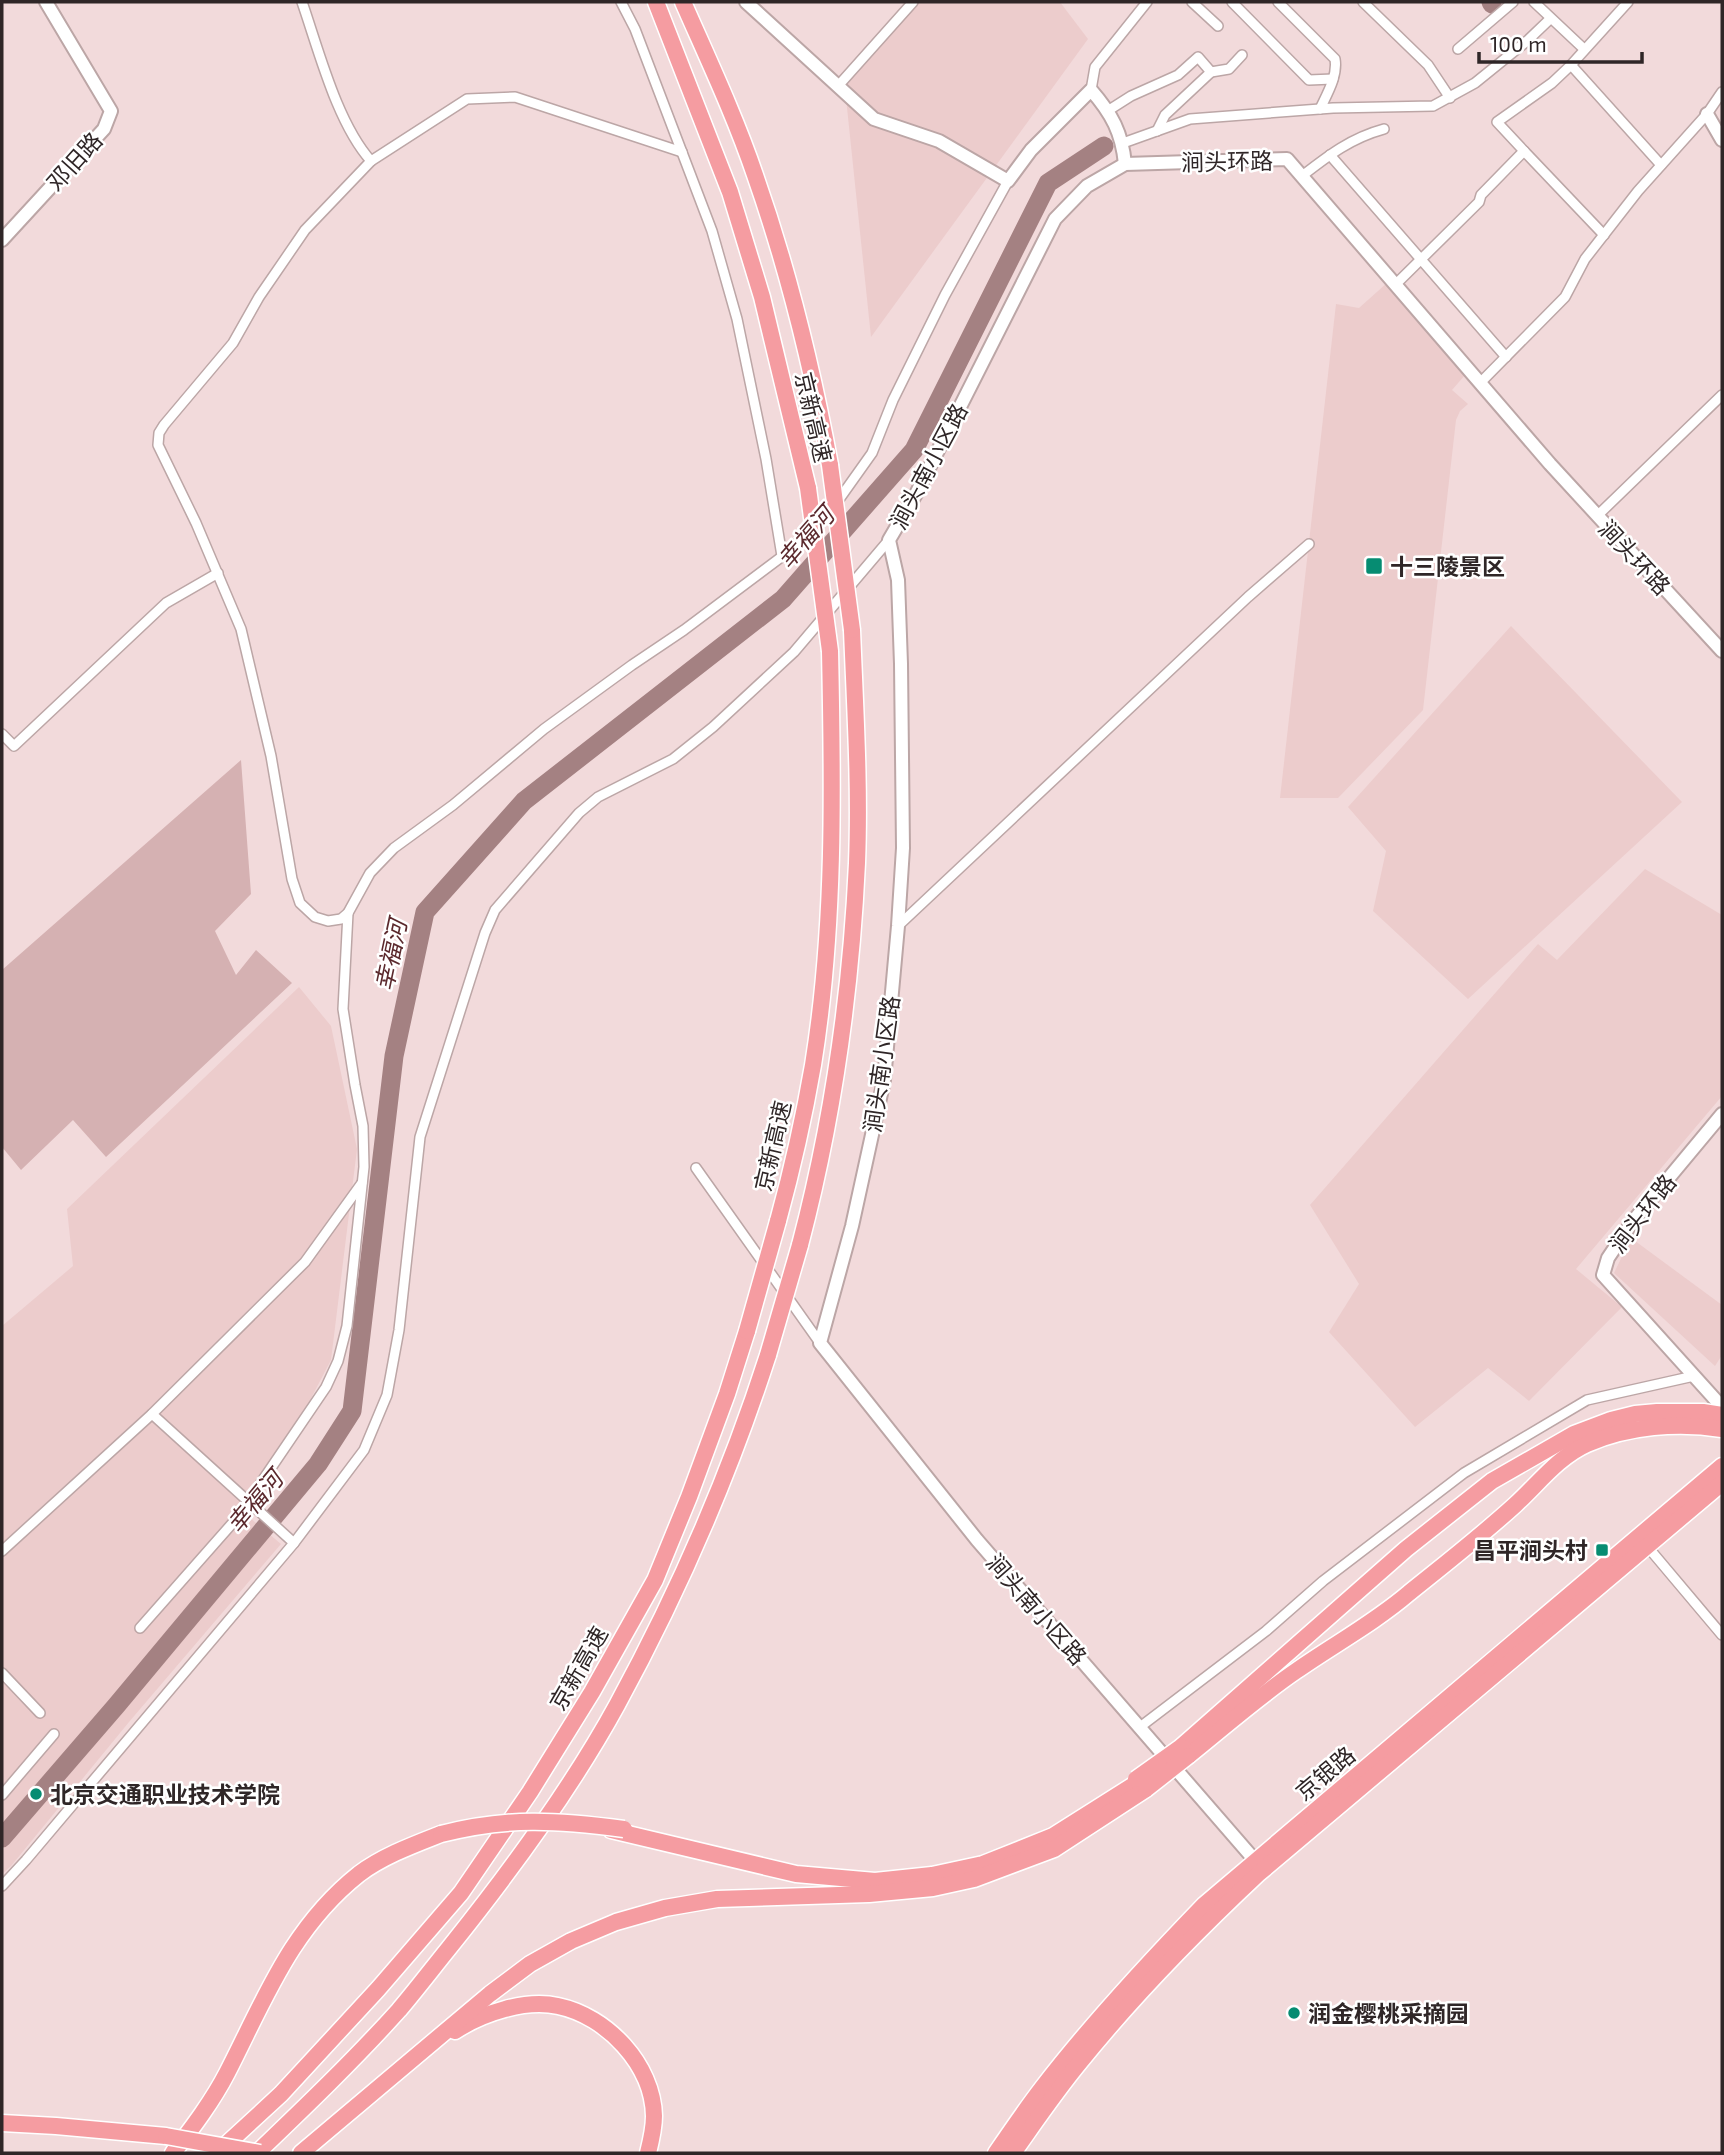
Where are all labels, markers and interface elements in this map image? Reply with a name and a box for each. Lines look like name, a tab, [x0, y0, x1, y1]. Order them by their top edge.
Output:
scale bar	[1479, 21, 1642, 65]
text: 100 m	[1490, 31, 1547, 56]
street label: 邓旧路	[41, 126, 107, 196]
street label: 涧头环路	[1181, 146, 1273, 176]
street label: 京新高速	[790, 369, 838, 465]
street label: 涧头南小区路	[883, 399, 973, 533]
water label: 幸福河	[770, 497, 842, 574]
street label: 涧头环路	[1593, 514, 1677, 600]
place label: 十三陵景区	[1390, 552, 1505, 580]
marker: 十三陵景区	[1364, 556, 1384, 576]
water label: 幸福河	[368, 913, 412, 993]
street label: 涧头南小区路	[858, 994, 904, 1134]
street label: 京新高速	[748, 1098, 796, 1194]
street label: 涧头环路	[1603, 1168, 1681, 1258]
water label: 幸福河	[220, 1461, 291, 1538]
place label: 昌平涧头村	[1473, 1536, 1588, 1564]
marker: 昌平涧头村	[1594, 1542, 1610, 1558]
street label: 涧头南小区路	[981, 1548, 1093, 1670]
street label: 京新高速	[543, 1621, 613, 1715]
street label: 京银路	[1290, 1740, 1360, 1806]
place label: 北京交通职业技术学院	[50, 1780, 280, 1808]
marker: 北京交通职业技术学院	[28, 1786, 44, 1802]
place label: 润金樱桃采摘园	[1308, 1999, 1469, 2027]
marker: 润金樱桃采摘园	[1286, 2005, 1302, 2021]

